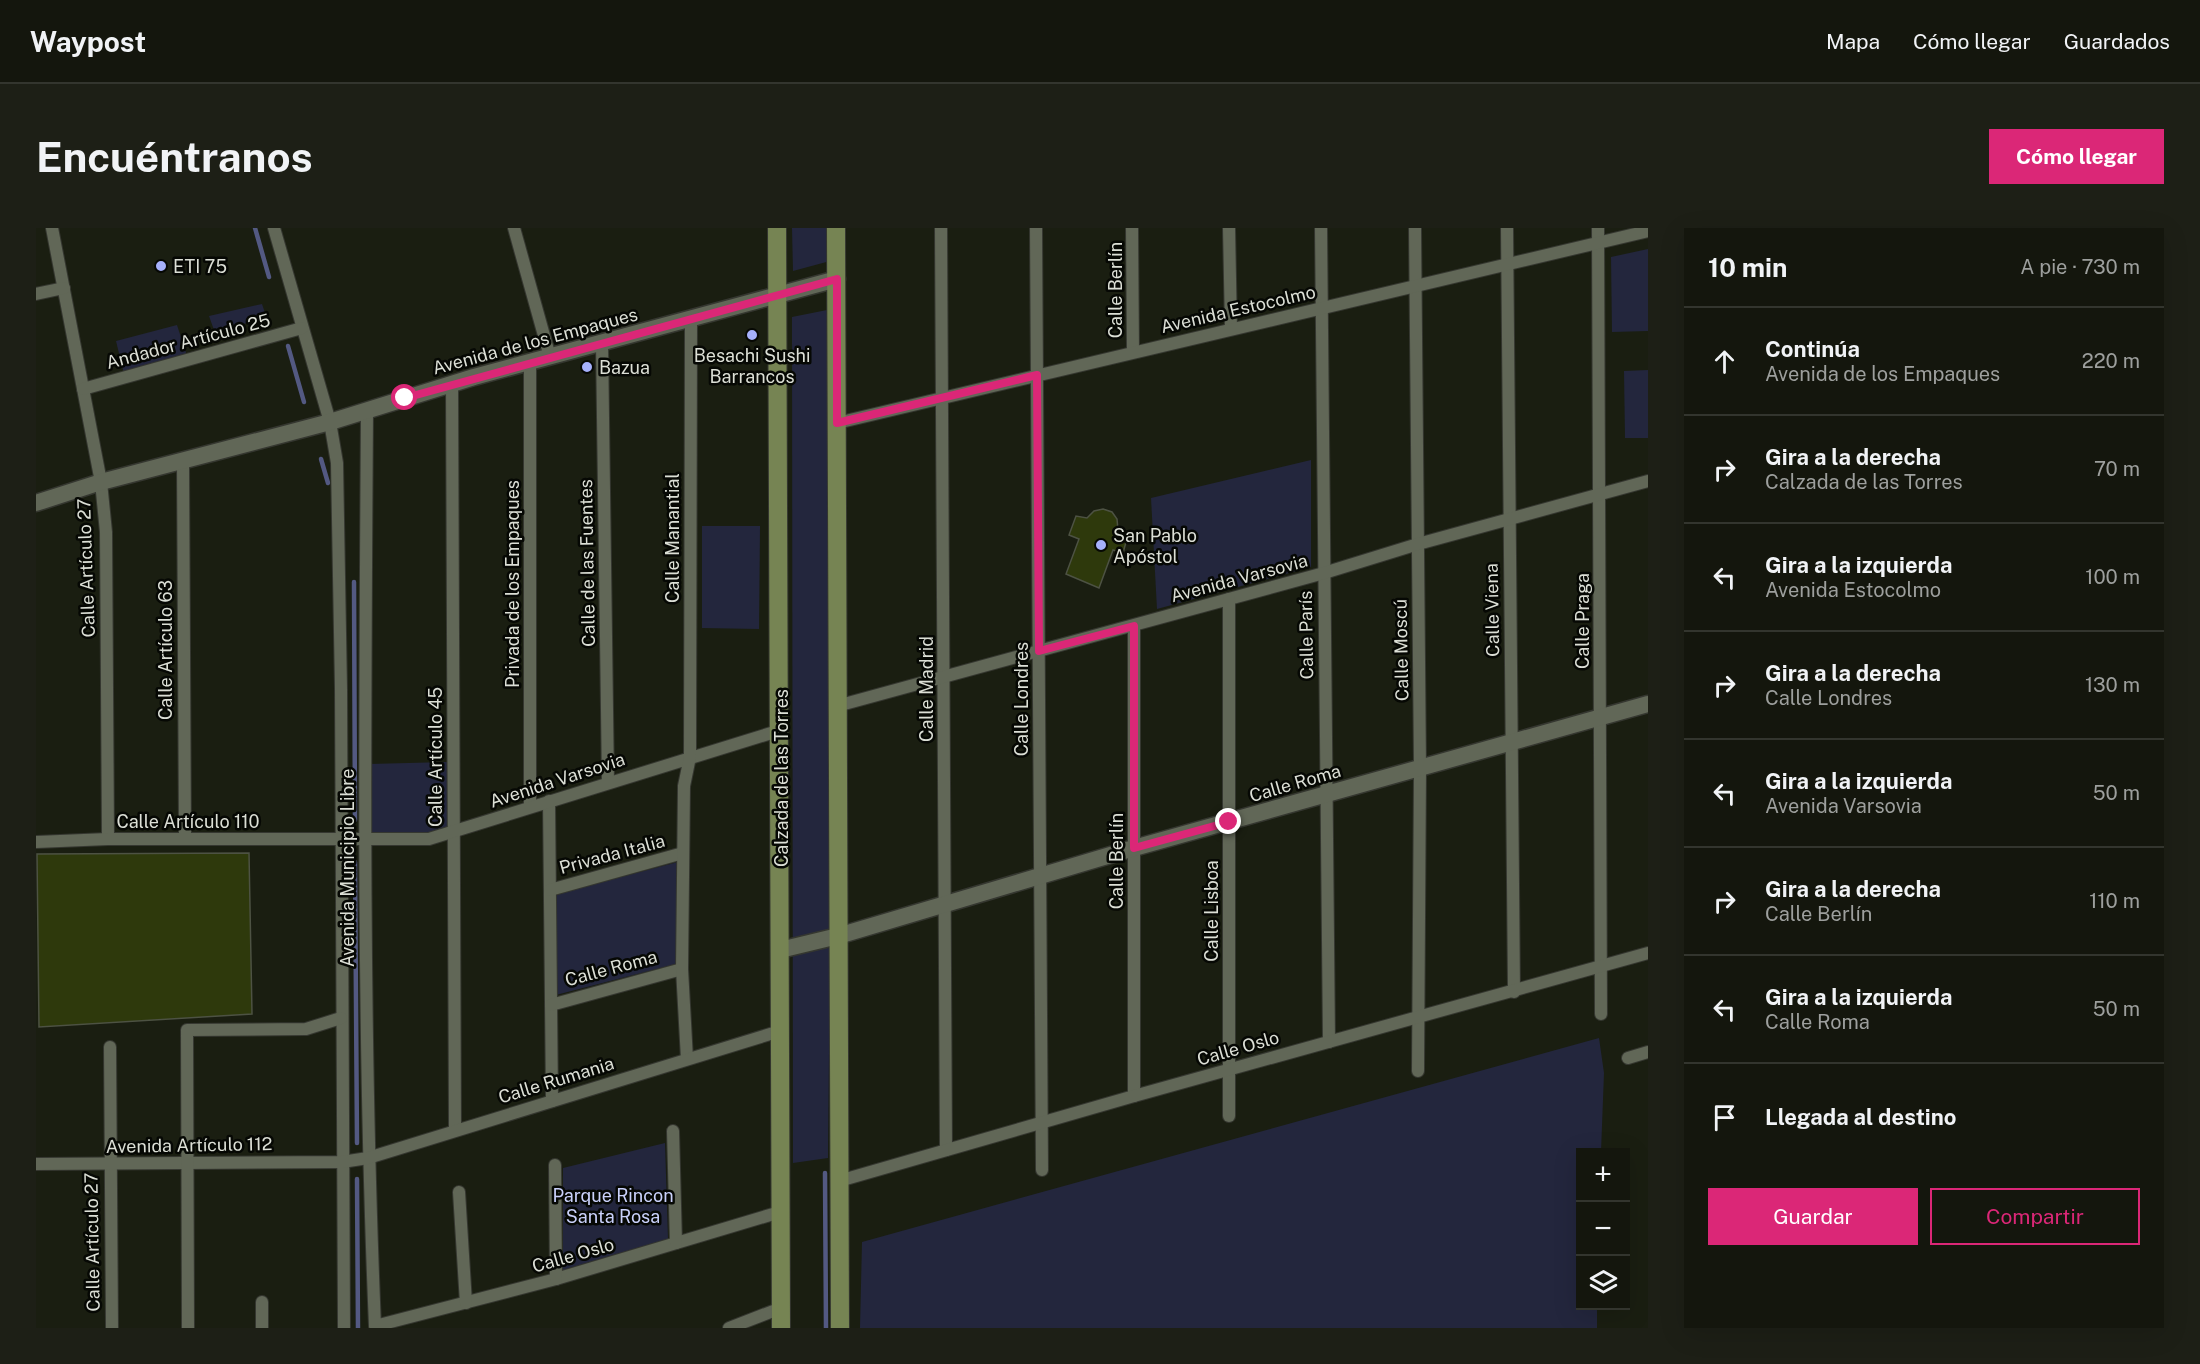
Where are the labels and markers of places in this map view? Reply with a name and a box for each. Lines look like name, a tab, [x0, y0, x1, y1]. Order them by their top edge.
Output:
place label: ETI 75	[173, 256, 227, 277]
marker: ETI 75	[154, 259, 168, 273]
marker: Besachi Sushi Barrancos	[745, 328, 759, 342]
place label: Besachi Sushi Barrancos	[694, 345, 810, 387]
place label: Bazua	[599, 357, 650, 378]
marker: Bazua	[580, 360, 594, 374]
place label: San Pablo Apóstol	[1113, 525, 1197, 567]
marker: San Pablo Apóstol	[1094, 538, 1108, 552]

